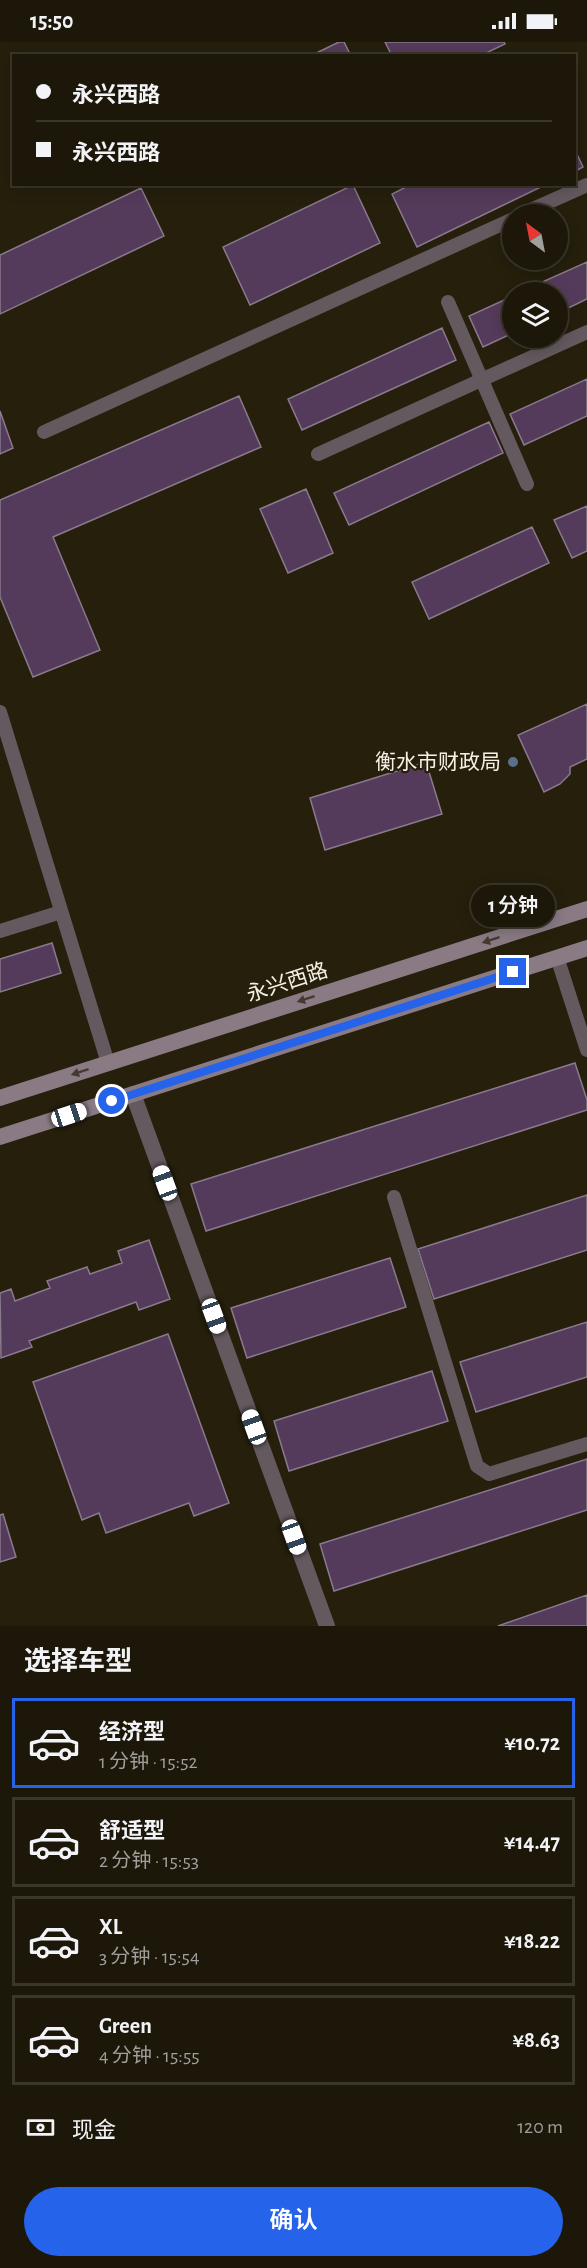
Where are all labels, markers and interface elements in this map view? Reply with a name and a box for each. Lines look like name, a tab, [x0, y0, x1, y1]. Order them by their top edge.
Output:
text: 15:50	[30, 10, 73, 32]
text: 永兴西路	[72, 84, 160, 106]
text: 永兴西路	[72, 142, 160, 164]
north arrow	[502, 204, 568, 270]
map controls	[502, 204, 568, 348]
button: layers	[502, 282, 568, 348]
place label: 衡水市财政局	[375, 751, 501, 773]
marker: 衡水市财政局	[506, 755, 520, 769]
callout: 1 分钟	[471, 885, 555, 927]
text: 1 分钟	[488, 896, 538, 916]
one-way arrow	[482, 935, 500, 945]
route end	[499, 958, 526, 985]
street label: 永兴西路	[244, 959, 330, 1005]
one-way arrow	[297, 995, 315, 1005]
one-way arrow	[71, 1068, 89, 1078]
route start	[98, 1087, 125, 1114]
car	[49, 1101, 89, 1129]
car	[150, 1163, 180, 1203]
car	[199, 1296, 229, 1336]
car	[239, 1407, 269, 1447]
car	[279, 1517, 309, 1557]
text: 选择车型	[24, 1648, 132, 1675]
icon: car	[27, 1716, 81, 1770]
text: 经济型	[99, 1721, 165, 1743]
text: ¥10.72	[504, 1732, 560, 1754]
text: 1 分钟 · 15:52	[99, 1752, 198, 1772]
icon: car	[27, 1815, 81, 1869]
text: 舒适型	[99, 1820, 165, 1842]
text: ¥14.47	[504, 1831, 560, 1853]
text: 2 分钟 · 15:53	[99, 1851, 199, 1871]
icon: car	[27, 1914, 81, 1968]
text: XL	[99, 1916, 122, 1938]
text: ¥18.22	[504, 1930, 560, 1952]
text: 3 分钟 · 15:54	[99, 1947, 200, 1967]
icon: car	[27, 2013, 81, 2067]
text: Green	[99, 2015, 152, 2037]
text: ¥8.63	[512, 2029, 560, 2051]
text: 4 分钟 · 15:55	[99, 2046, 200, 2066]
icon: cash	[24, 2111, 57, 2144]
text: 120 m	[517, 2117, 563, 2137]
text: 现金	[72, 2119, 116, 2141]
button: 确认	[24, 2187, 563, 2256]

